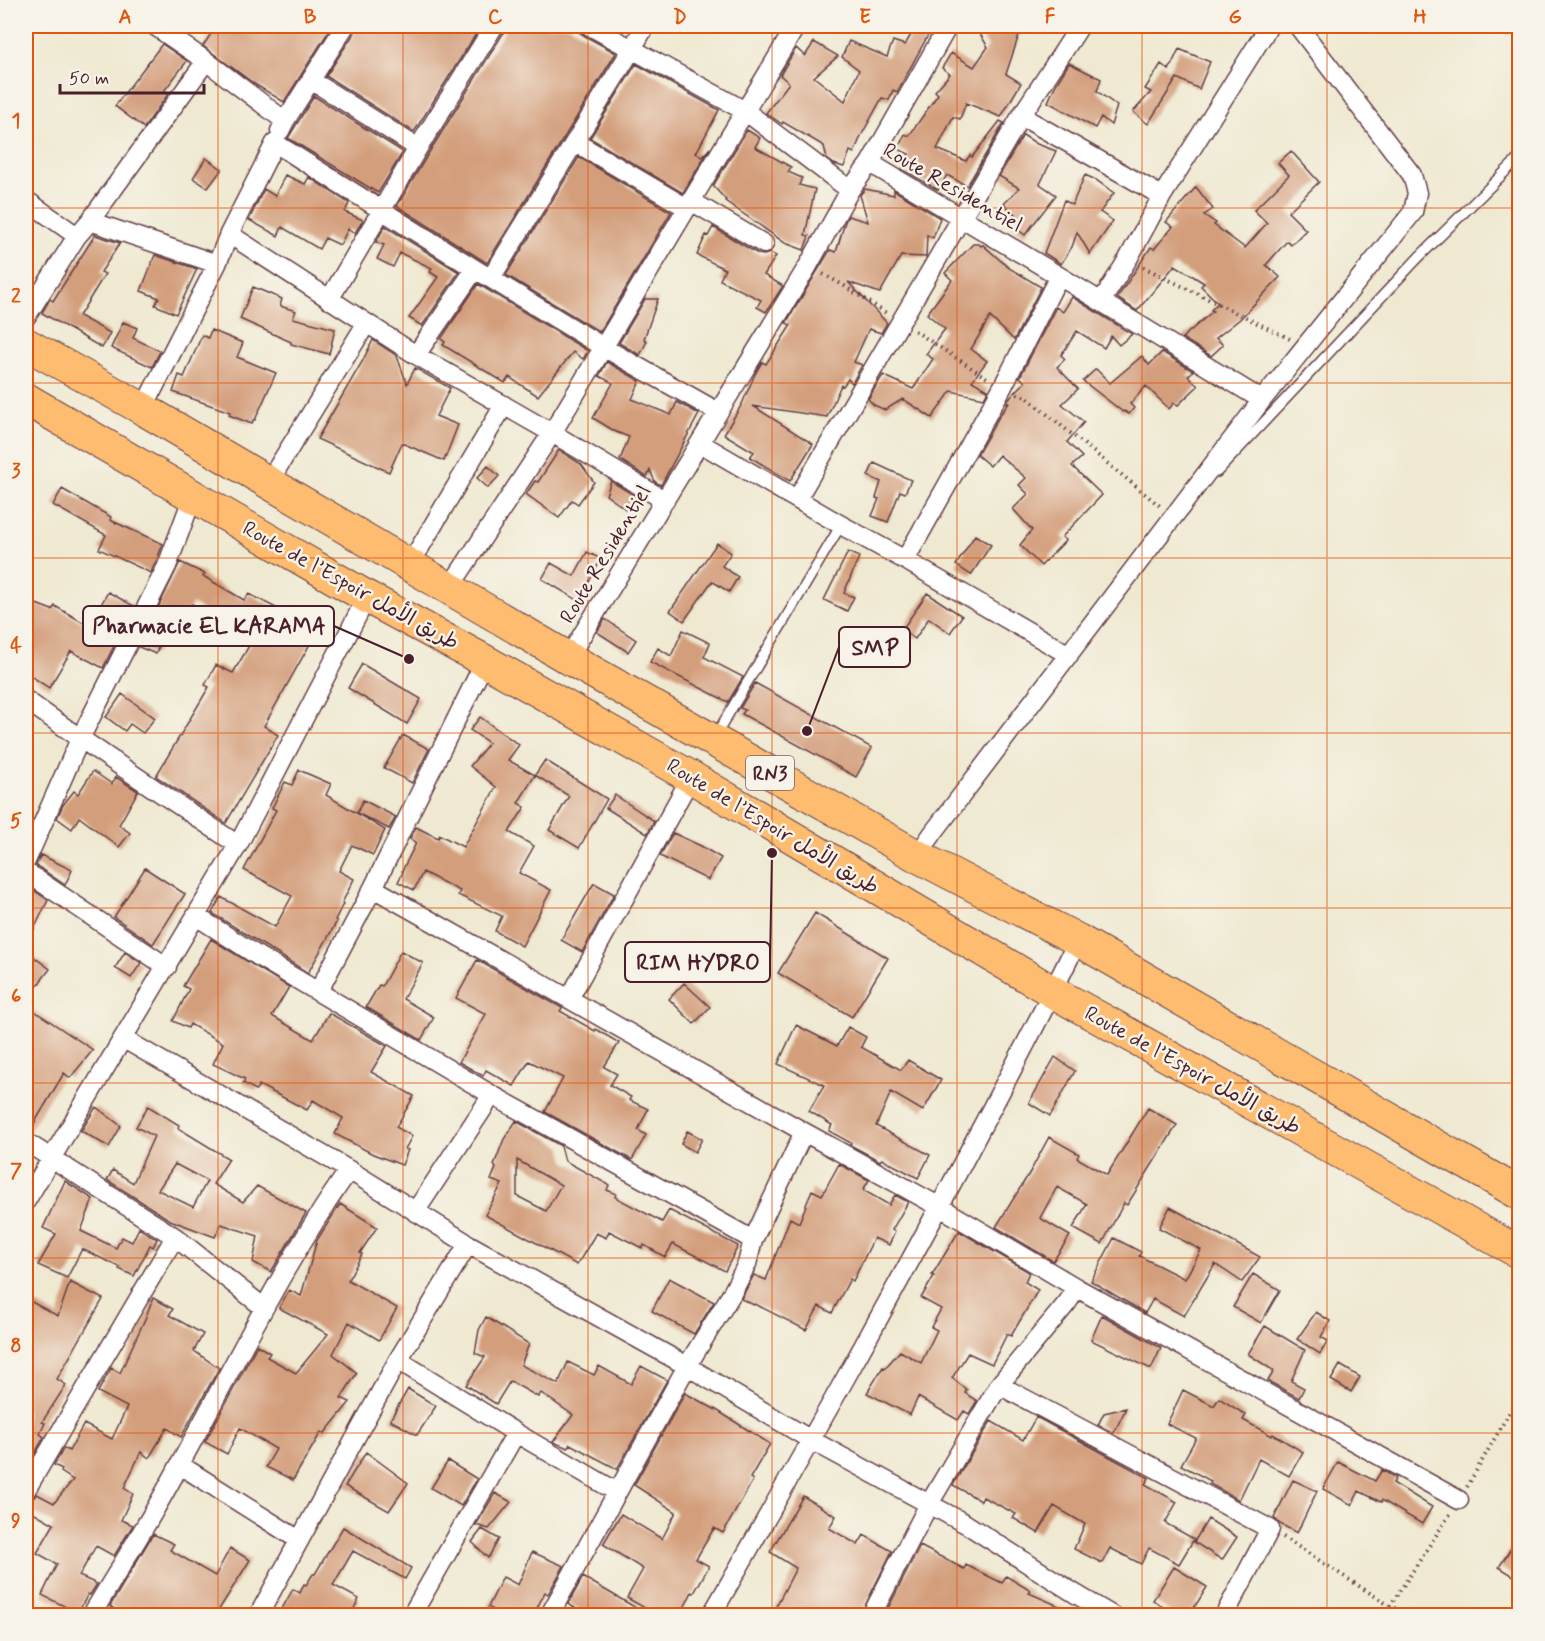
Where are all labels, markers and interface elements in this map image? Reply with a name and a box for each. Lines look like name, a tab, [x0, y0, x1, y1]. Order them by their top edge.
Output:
text: A	[118, 4, 132, 31]
text: B	[304, 4, 317, 31]
text: C	[488, 4, 503, 31]
text: D	[673, 4, 687, 31]
text: E	[859, 4, 871, 31]
text: F	[1045, 4, 1056, 31]
text: G	[1228, 4, 1242, 31]
text: H	[1413, 4, 1427, 31]
scale bar	[60, 57, 204, 95]
text: 50 m	[69, 67, 109, 91]
text: 1	[12, 108, 20, 135]
street label: Route Residentiel	[878, 137, 1027, 239]
text: 2	[11, 283, 21, 310]
text: 3	[11, 458, 21, 485]
street label: Route Residentiel	[553, 480, 658, 629]
street label: Route de l’Espoir طريق الأمل	[237, 514, 464, 657]
callout: Pharmacie EL KARAMA	[83, 606, 334, 646]
text: Pharmacie EL KARAMA	[92, 613, 326, 641]
callout: SMP	[839, 627, 910, 667]
text: 4	[10, 633, 22, 660]
text: SMP	[851, 635, 899, 663]
street label: Route de l’Espoir طريق الأمل	[661, 751, 884, 901]
road number: RN3	[746, 756, 794, 790]
text: 5	[10, 808, 22, 835]
callout: RIM HYDRO	[625, 942, 770, 982]
text: RIM HYDRO	[636, 950, 760, 978]
text: 6	[11, 983, 21, 1010]
street label: Route de l’Espoir طريق الأمل	[1079, 999, 1306, 1142]
text: 7	[10, 1158, 22, 1185]
text: 8	[10, 1333, 22, 1360]
text: 9	[11, 1508, 21, 1535]

